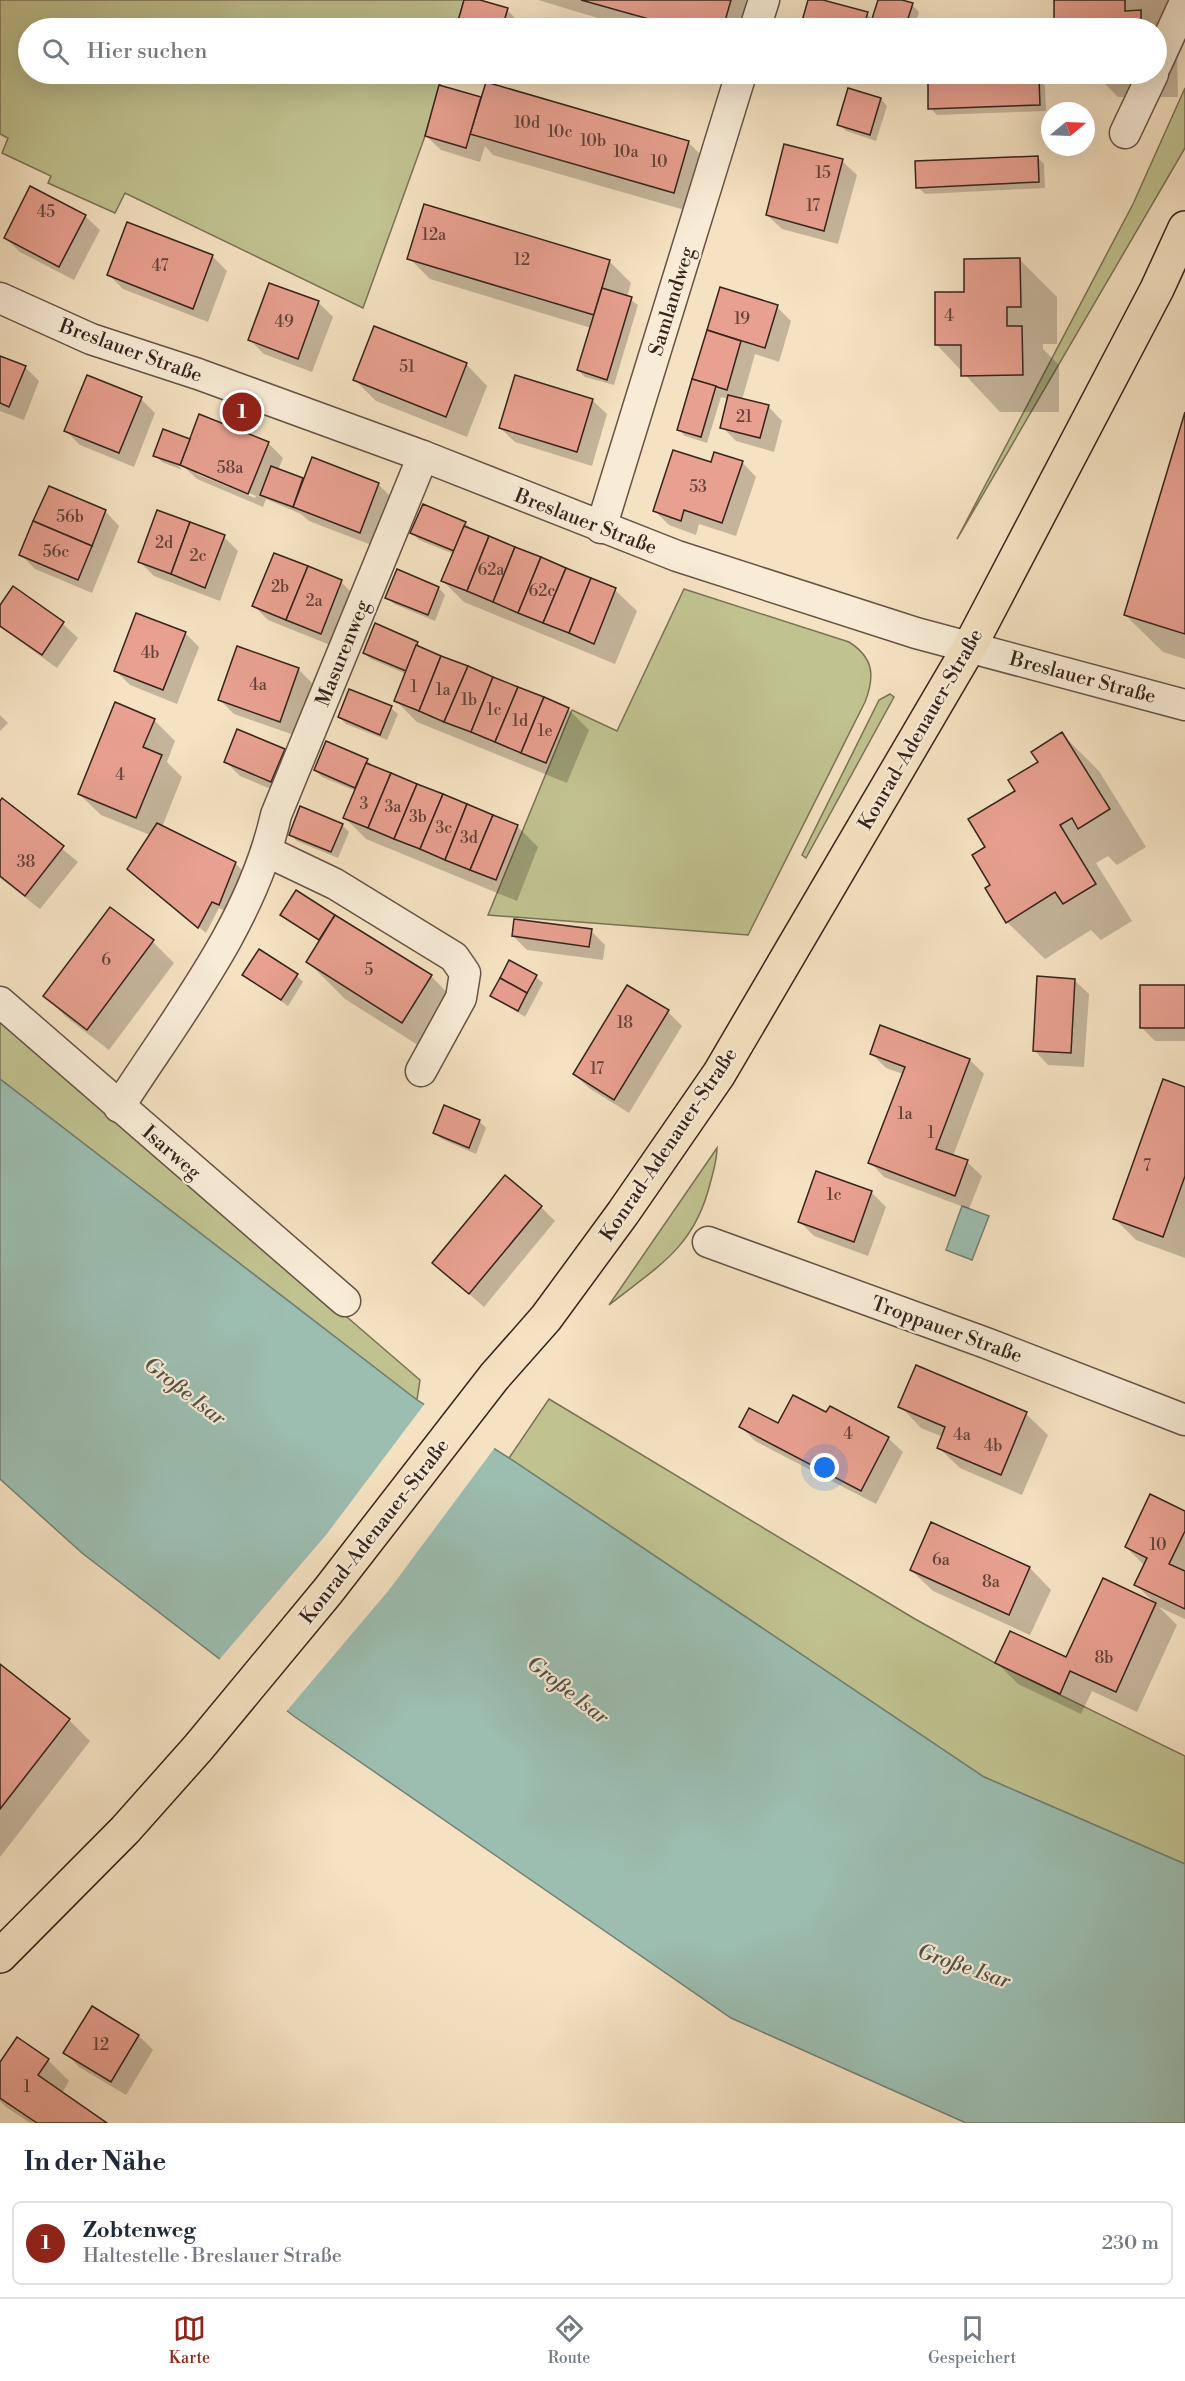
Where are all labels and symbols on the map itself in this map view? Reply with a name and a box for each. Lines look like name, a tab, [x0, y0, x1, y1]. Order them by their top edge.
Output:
north arrow	[1041, 102, 1095, 156]
house number: 10d	[514, 113, 540, 133]
house number: 10c	[547, 122, 573, 142]
house number: 10b	[580, 131, 606, 151]
house number: 10a	[613, 142, 639, 162]
house number: 10	[651, 152, 668, 172]
house number: 15	[815, 163, 831, 183]
house number: 17	[806, 196, 820, 216]
house number: 45	[37, 202, 55, 222]
house number: 12a	[422, 225, 447, 245]
street label: Samlandweg	[644, 243, 701, 359]
house number: 12	[514, 250, 530, 270]
house number: 47	[152, 256, 168, 276]
house number: 4	[944, 306, 954, 326]
house number: 19	[734, 309, 750, 329]
house number: 49	[274, 312, 294, 332]
street label: Breslauer Straße	[55, 314, 205, 389]
house number: 51	[399, 357, 415, 377]
pin: 1	[222, 390, 262, 434]
house number: 21	[736, 407, 752, 427]
house number: 58a	[217, 458, 244, 478]
house number: 53	[689, 477, 707, 497]
street label: Breslauer Straße	[510, 483, 660, 561]
house number: 56b	[56, 507, 84, 527]
house number: 2d	[155, 533, 173, 553]
house number: 56c	[43, 542, 69, 562]
house number: 2c	[189, 546, 207, 566]
house number: 62a	[478, 560, 505, 580]
house number: 2b	[271, 577, 289, 597]
house number: 62c	[529, 581, 555, 601]
house number: 2a	[305, 591, 324, 611]
street label: Masurenweg	[311, 596, 376, 710]
street label: Konrad-Adenauer-Straße	[853, 625, 989, 835]
house number: 4b	[141, 643, 159, 663]
street label: Breslauer Straße	[1006, 647, 1158, 710]
house number: 4a	[249, 675, 268, 695]
house number: 1	[411, 677, 418, 697]
house number: 1a	[436, 680, 451, 700]
house number: 1b	[461, 690, 477, 710]
house number: 1c	[487, 700, 501, 720]
house number: 1d	[512, 711, 528, 731]
house number: 1e	[538, 721, 552, 741]
house number: 4	[115, 765, 125, 785]
house number: 3	[360, 794, 369, 814]
house number: 3a	[385, 797, 402, 817]
house number: 3b	[409, 807, 427, 827]
house number: 3c	[436, 818, 452, 838]
house number: 3d	[460, 828, 478, 848]
house number: 38	[17, 852, 36, 872]
house number: 6	[101, 950, 111, 970]
house number: 5	[365, 960, 374, 980]
house number: 18	[617, 1013, 633, 1033]
street label: Konrad-Adenauer-Straße	[595, 1043, 743, 1246]
house number: 17	[590, 1059, 604, 1079]
house number: 1a	[898, 1104, 913, 1124]
street label: Isarweg	[136, 1121, 206, 1186]
house number: 1	[928, 1123, 935, 1143]
house number: 7	[1143, 1156, 1151, 1176]
house number: 1c	[827, 1185, 841, 1205]
street label: Troppauer Straße	[868, 1291, 1025, 1369]
water label: Große Isar	[138, 1352, 231, 1433]
house number: 4	[843, 1424, 853, 1444]
house number: 4a	[953, 1425, 972, 1445]
street label: Konrad-Adenauer-Straße	[295, 1434, 455, 1630]
house number: 4b	[984, 1436, 1002, 1456]
your location	[810, 1453, 839, 1482]
house number: 10	[1150, 1535, 1167, 1555]
house number: 6a	[932, 1550, 951, 1570]
house number: 8a	[982, 1572, 1001, 1592]
house number: 8b	[1095, 1648, 1113, 1668]
water label: Große Isar	[521, 1651, 614, 1732]
water label: Große Isar	[914, 1939, 1015, 1995]
house number: 12	[93, 2035, 109, 2055]
house number: 1	[24, 2077, 31, 2097]

